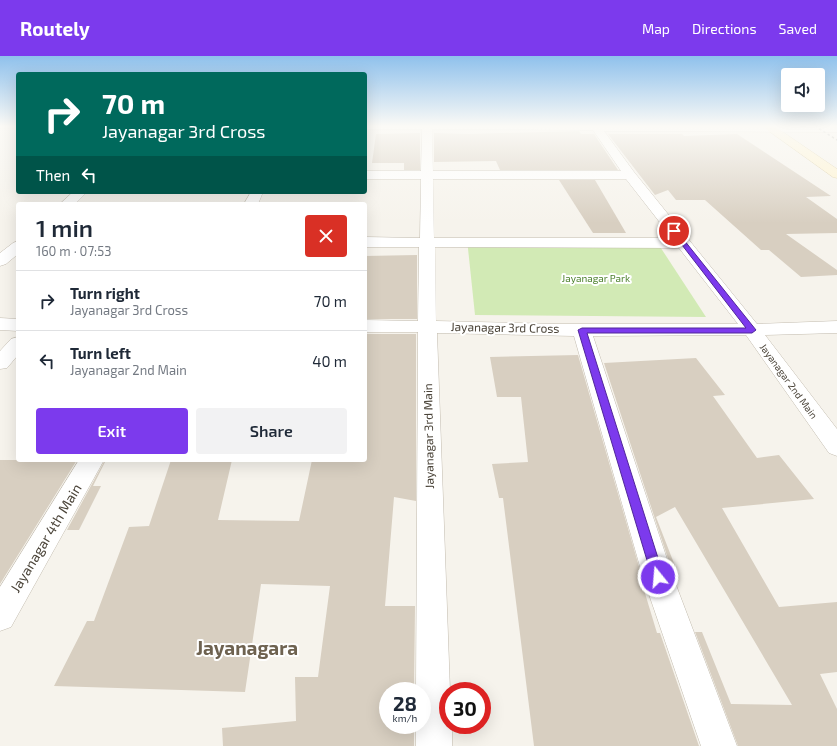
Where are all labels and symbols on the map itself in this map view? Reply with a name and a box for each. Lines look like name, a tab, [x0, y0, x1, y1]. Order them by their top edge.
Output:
pin	[657, 214, 691, 248]
park label: Jayanagar Park	[562, 272, 630, 284]
street label: Jayanagar 3rd Cross	[450, 319, 560, 335]
street label: Jayanagar 2nd Main	[758, 341, 820, 421]
street label: Jayanagar 3rd Main	[420, 383, 436, 489]
street label: Jayanagar 4th Main	[6, 480, 85, 595]
position arrow	[637, 556, 679, 598]
district label: Jayanagara	[196, 636, 298, 660]
speed limit sign: 30	[439, 682, 491, 734]

